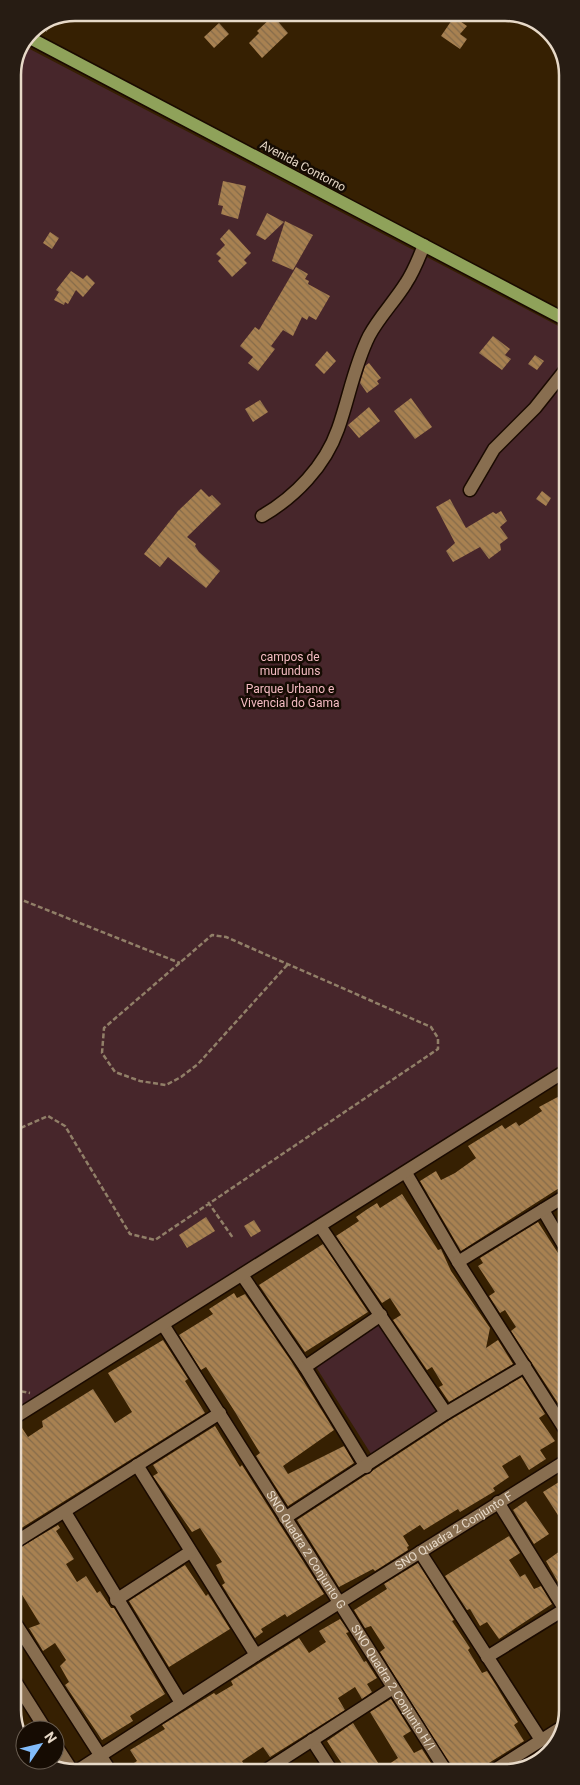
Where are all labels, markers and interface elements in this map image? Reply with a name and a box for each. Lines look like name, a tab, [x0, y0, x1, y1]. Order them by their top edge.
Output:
street label: Avenida Contorno	[258, 138, 348, 195]
park label: campos de murunduns	[260, 650, 320, 678]
park label: Parque Urbano e Vivencial do Gama	[240, 682, 340, 710]
street label: SNO Quadra 2 Conjunto G	[263, 1488, 349, 1612]
street label: SNO Quadra 2 Conjunto F	[392, 1489, 515, 1573]
street label: SNO Quadra 2 Conjunto H/I	[348, 1622, 438, 1753]
north arrow	[15, 1720, 65, 1770]
text: N	[41, 1729, 60, 1746]

